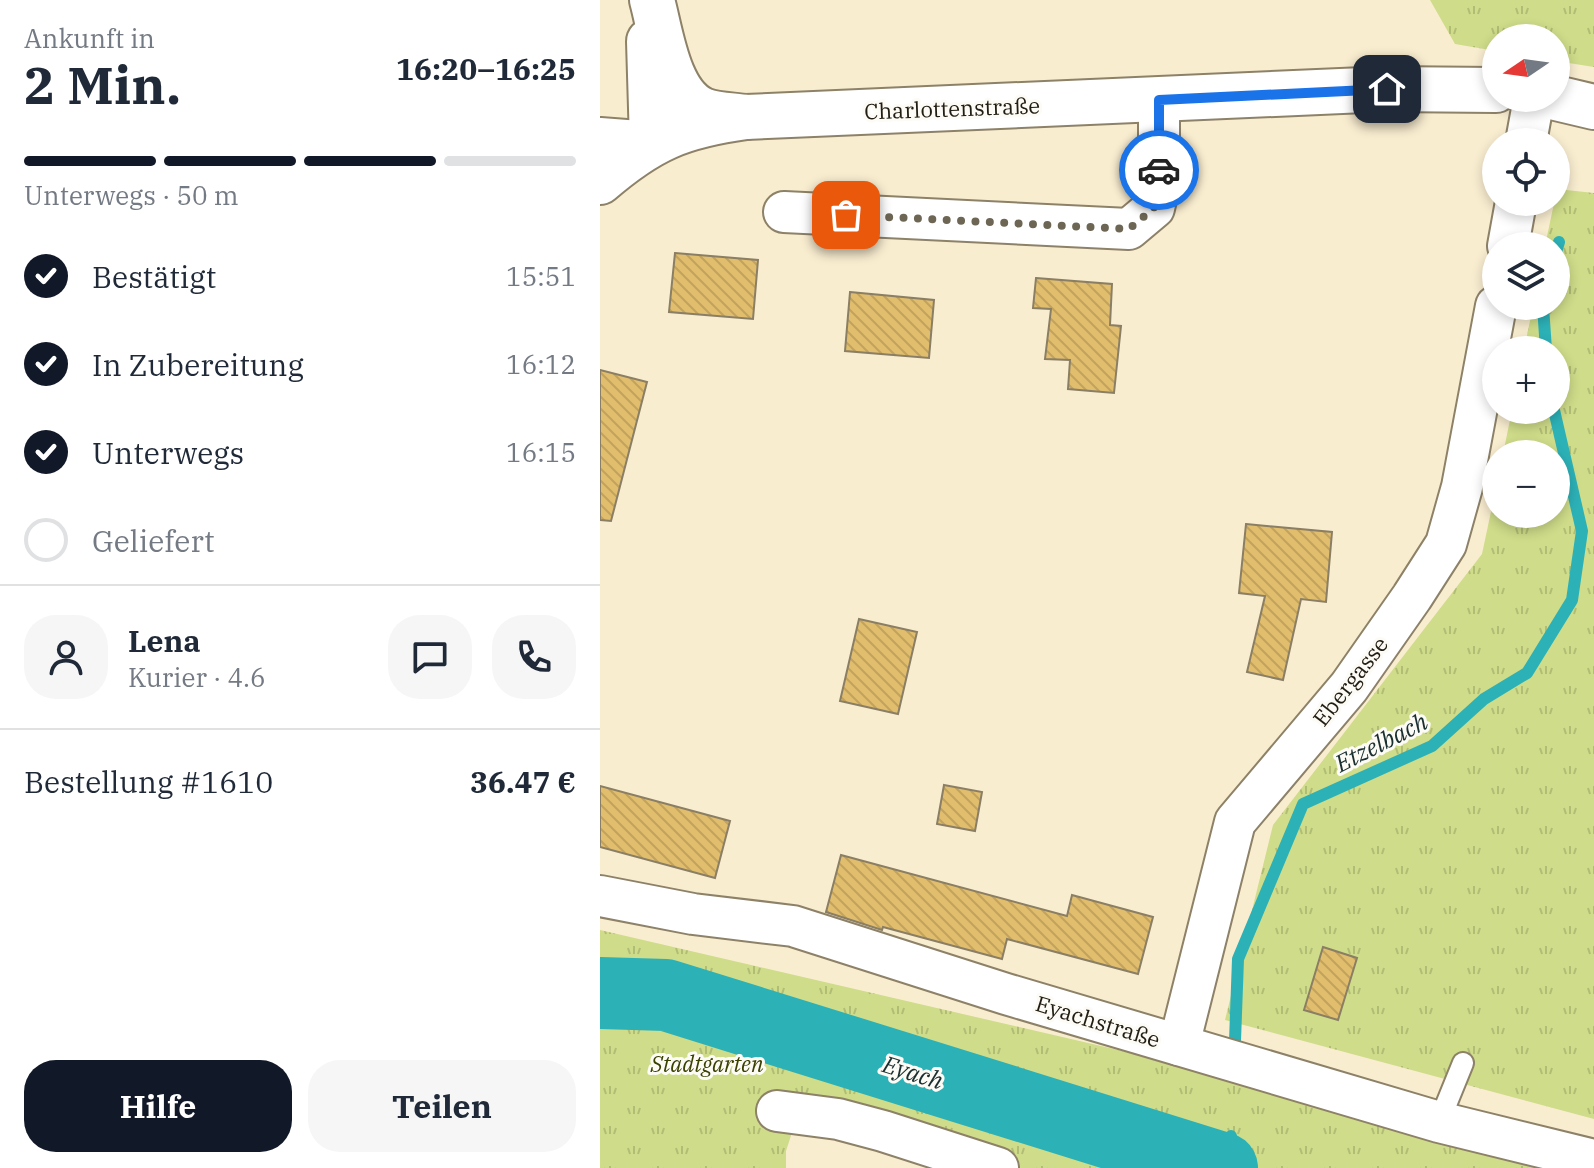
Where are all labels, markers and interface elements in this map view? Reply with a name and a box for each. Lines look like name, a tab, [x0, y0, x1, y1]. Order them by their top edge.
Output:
text: Ankunft in	[24, 21, 155, 55]
north arrow	[1482, 24, 1570, 112]
map controls	[1482, 24, 1570, 528]
text: 16:20–16:25	[396, 49, 576, 88]
text: 2 Min.	[24, 51, 181, 118]
pin	[1353, 55, 1421, 123]
icon: home	[1365, 67, 1409, 111]
street label: Charlottenstraße	[864, 90, 1040, 126]
button: locate	[1482, 128, 1570, 216]
courier	[1119, 130, 1199, 210]
icon: car	[1137, 148, 1181, 192]
text: Unterwegs · 50 m	[24, 178, 238, 212]
pin	[812, 181, 880, 249]
icon: bag	[824, 193, 868, 237]
button: layers	[1482, 232, 1570, 320]
icon: check	[24, 254, 68, 298]
text: Bestätigt	[92, 257, 216, 296]
text: 15:51	[506, 259, 576, 293]
button: +	[1482, 336, 1570, 424]
icon: check	[24, 342, 68, 386]
text: In Zubereitung	[92, 345, 304, 384]
text: 16:12	[506, 347, 576, 381]
icon: check	[24, 430, 68, 474]
text: Unterwegs	[92, 433, 244, 472]
text: 16:15	[506, 435, 576, 469]
button: −	[1482, 440, 1570, 528]
text: Geliefert	[92, 521, 215, 560]
button: person	[24, 615, 108, 699]
button: chat	[388, 615, 472, 699]
button: phone	[492, 615, 576, 699]
text: Lena	[128, 621, 201, 660]
street label: Ebergasse	[1306, 630, 1394, 732]
text: Kurier · 4.6	[128, 660, 266, 694]
water label: Etzelbach	[1328, 705, 1433, 779]
text: Bestellung #1610	[24, 762, 273, 801]
text: 36.47 €	[470, 762, 576, 801]
street label: Eyachstraße	[1032, 988, 1164, 1054]
water label: Eyach	[878, 1047, 947, 1096]
park label: Stadtgarten	[650, 1049, 764, 1078]
button: Hilfe	[24, 1060, 292, 1152]
button: Teilen	[308, 1060, 576, 1152]

